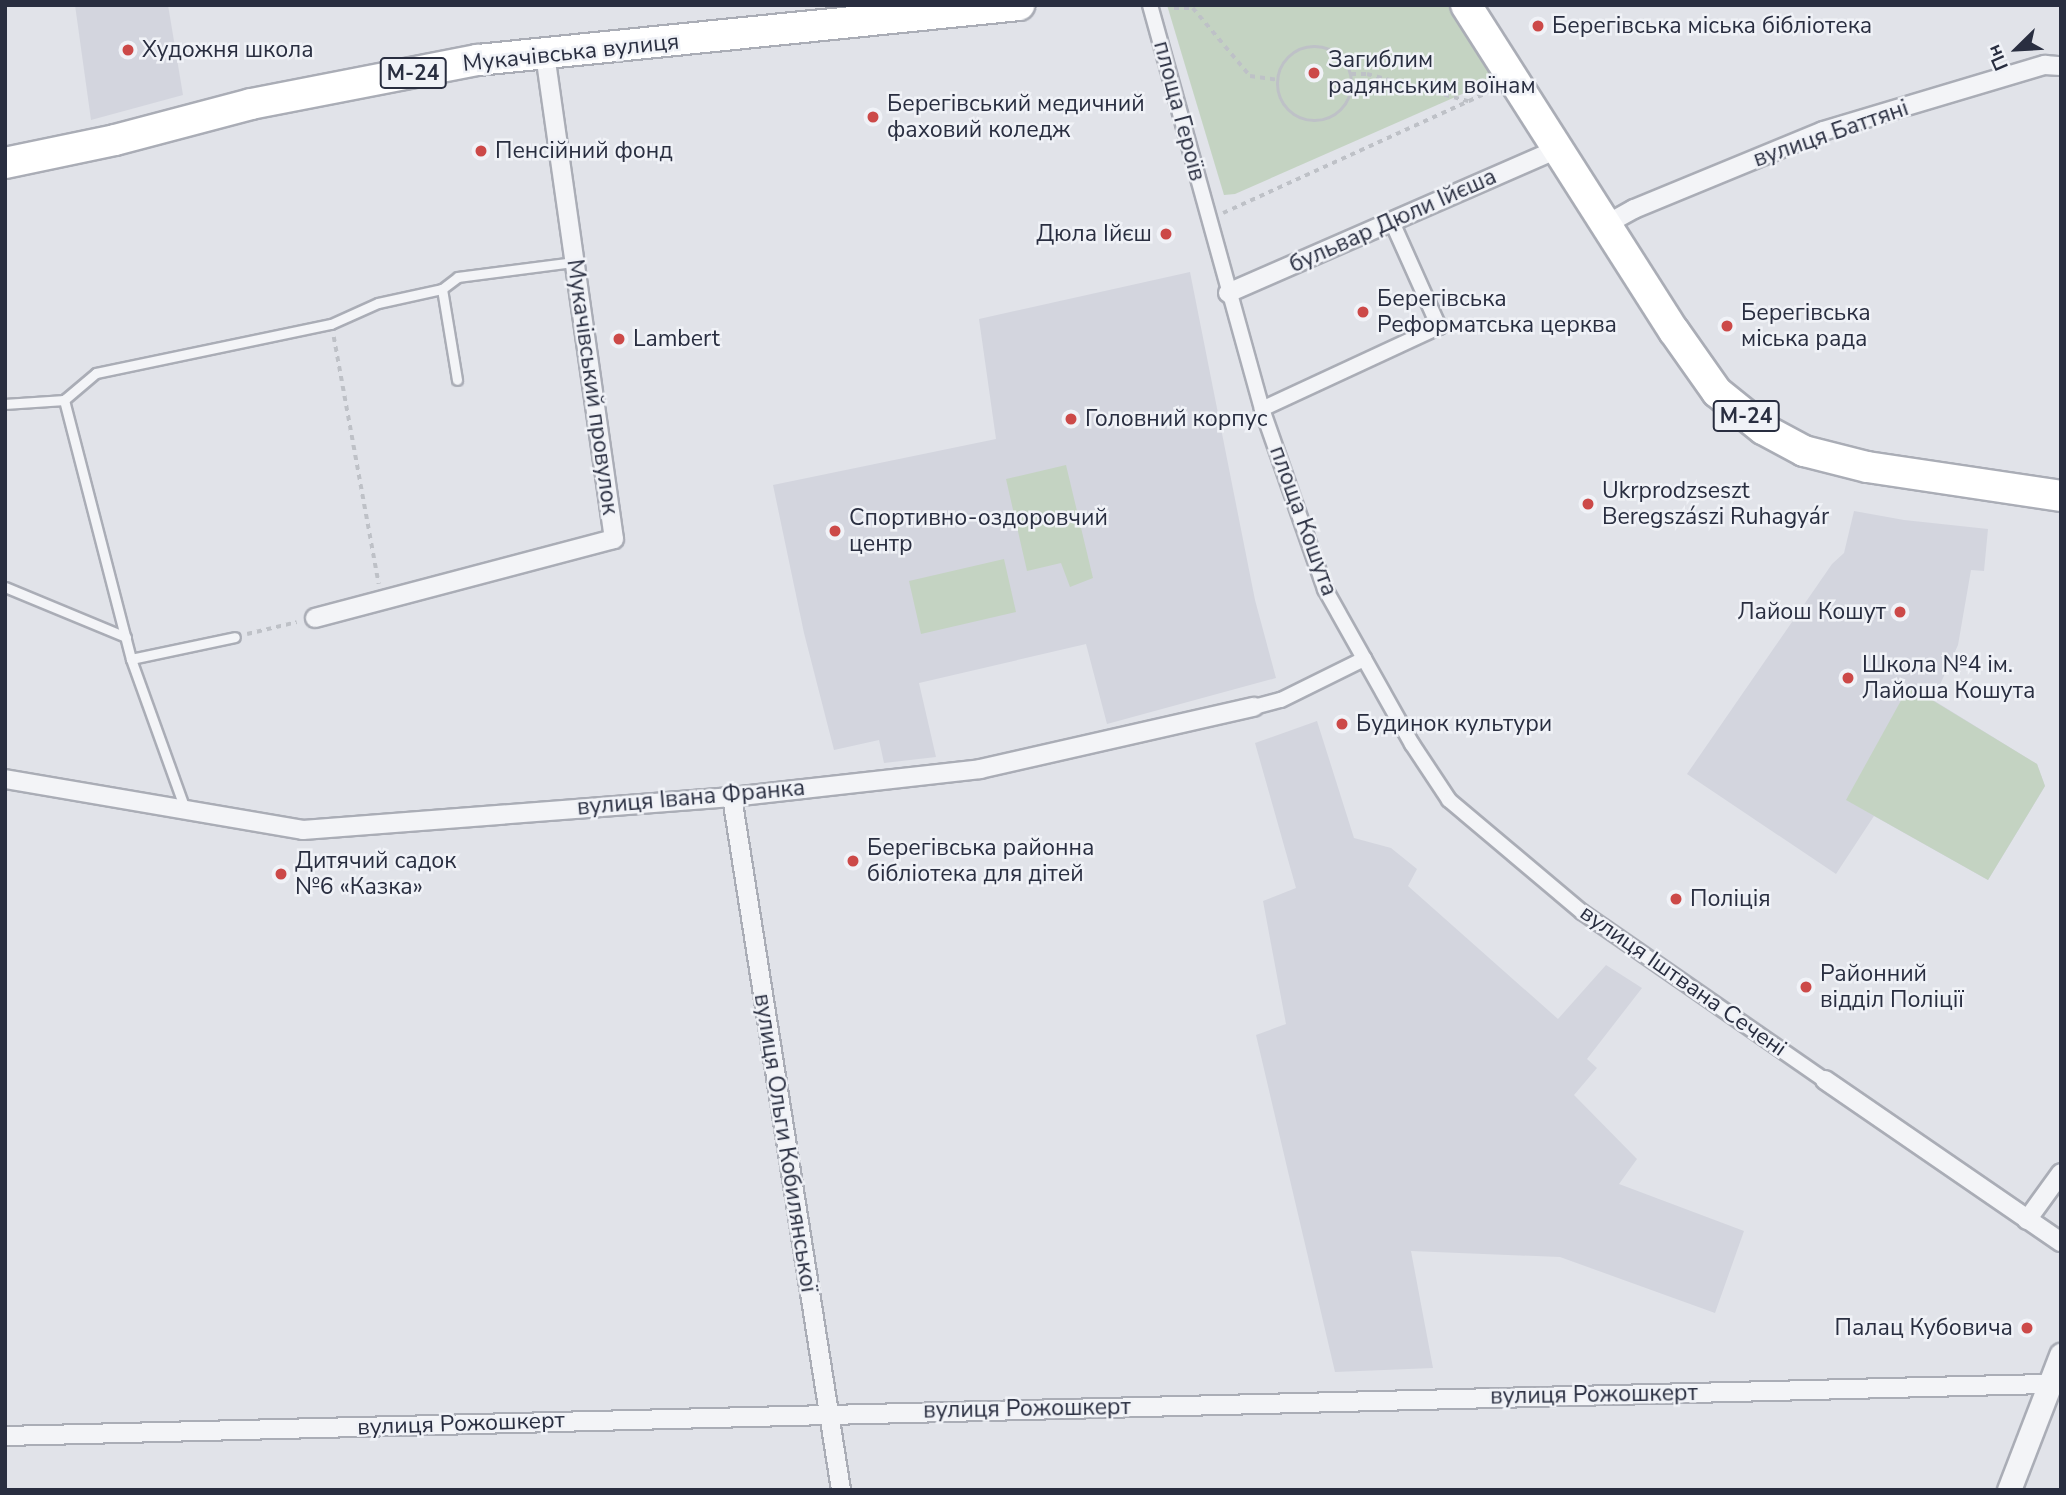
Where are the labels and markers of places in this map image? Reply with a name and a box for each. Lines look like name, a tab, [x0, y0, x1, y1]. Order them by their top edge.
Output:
place label: Берегівська міська бібліотека	[1552, 12, 1872, 40]
marker: Берегівська міська бібліотека	[1530, 18, 1546, 34]
place label: Художня школа	[142, 36, 314, 64]
marker: Художня школа	[120, 42, 136, 58]
place label: Загиблим радянським воїнам	[1328, 46, 1536, 100]
marker: Загиблим радянським воїнам	[1306, 65, 1322, 81]
place label: Берегівський медичний фаховий коледж	[887, 90, 1145, 144]
marker: Берегівський медичний фаховий коледж	[865, 109, 881, 125]
place label: Пенсійний фонд	[495, 137, 673, 165]
marker: Пенсійний фонд	[473, 143, 489, 159]
place label: Дюла Ійєш	[1036, 220, 1152, 248]
marker: Дюла Ійєш	[1158, 226, 1174, 242]
place label: Берегівська Реформатська церква	[1377, 285, 1617, 339]
place label: Берегівська міська рада	[1741, 299, 1871, 353]
marker: Берегівська Реформатська церква	[1355, 304, 1371, 320]
marker: Берегівська міська рада	[1719, 318, 1735, 334]
place label: Lambert	[633, 325, 720, 353]
marker: Lambert	[611, 331, 627, 347]
place label: Головний корпус	[1085, 405, 1268, 433]
marker: Головний корпус	[1063, 411, 1079, 427]
place label: Ukrprodzseszt Beregszászi Ruhagyár	[1602, 477, 1829, 531]
marker: Ukrprodzseszt Beregszászi Ruhagyár	[1580, 496, 1596, 512]
place label: Спортивно-оздоровчий центр	[849, 504, 1108, 558]
marker: Спортивно-оздоровчий центр	[827, 523, 843, 539]
place label: Лайош Кошут	[1737, 598, 1886, 626]
marker: Лайош Кошут	[1892, 604, 1908, 620]
place label: Школа №4 ім. Лайоша Кошута	[1862, 651, 2035, 705]
marker: Школа №4 ім. Лайоша Кошута	[1840, 670, 1856, 686]
place label: Будинок культури	[1356, 710, 1552, 738]
marker: Будинок культури	[1334, 716, 1350, 732]
place label: Берегівська районна бібліотека для дітей	[867, 834, 1094, 888]
place label: Дитячий садок №6 «Казка»	[295, 847, 456, 901]
marker: Берегівська районна бібліотека для дітей	[845, 853, 861, 869]
marker: Дитячий садок №6 «Казка»	[273, 866, 289, 882]
place label: Поліція	[1690, 885, 1771, 913]
marker: Поліція	[1668, 891, 1684, 907]
place label: Районний відділ Поліції	[1820, 960, 1964, 1014]
marker: Районний відділ Поліції	[1798, 979, 1814, 995]
place label: Палац Кубовича	[1835, 1314, 2013, 1342]
marker: Палац Кубовича	[2019, 1320, 2035, 1336]

